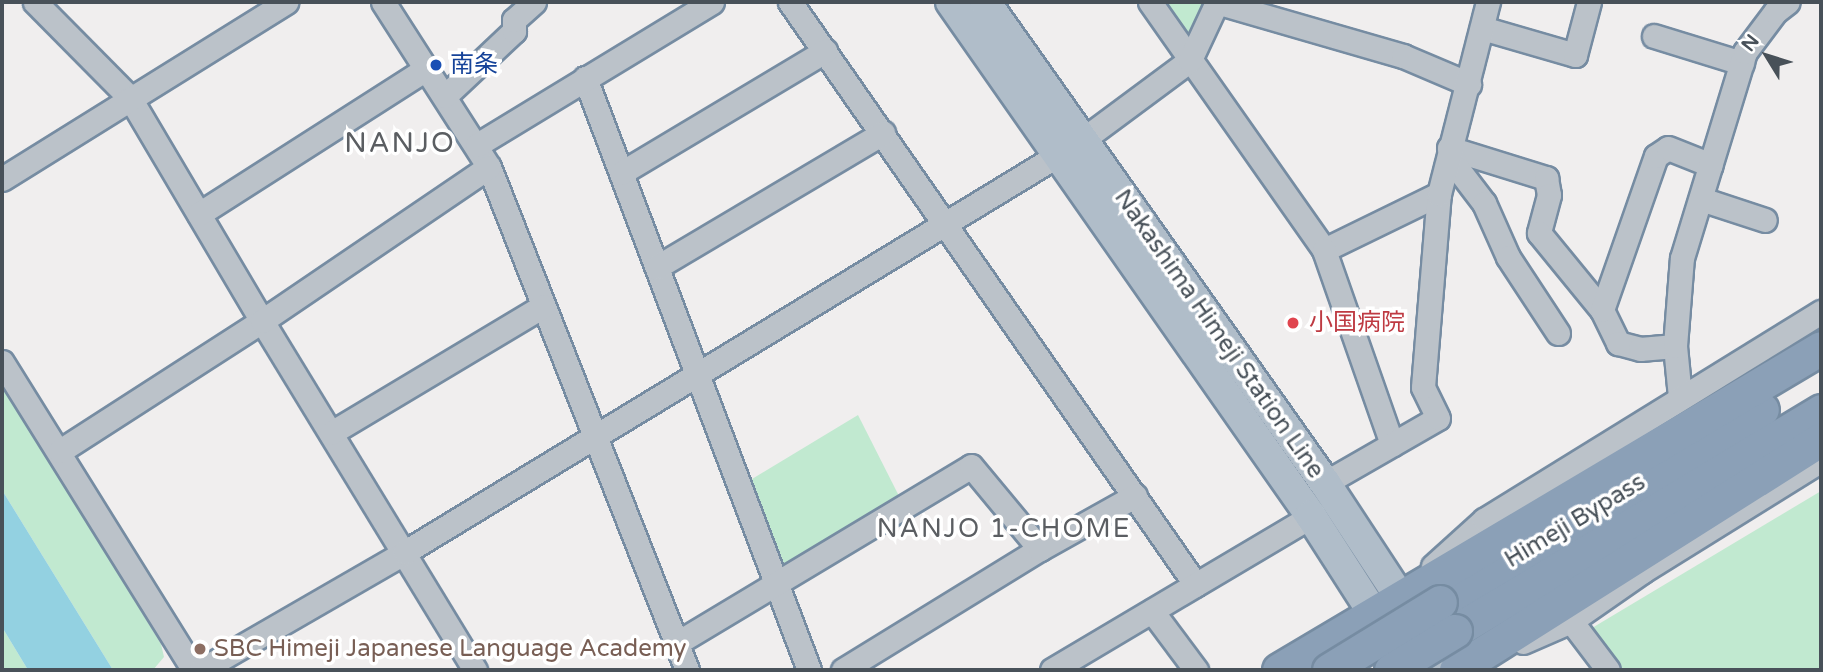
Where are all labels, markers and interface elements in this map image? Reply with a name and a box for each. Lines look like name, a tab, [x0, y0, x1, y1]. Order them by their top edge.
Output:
north arrow	[1732, 21, 1802, 91]
text: N	[1737, 30, 1764, 56]
place label: 南条	[450, 51, 498, 79]
marker: 南条	[428, 57, 444, 73]
district label: NANJO	[345, 126, 455, 160]
street label: Nakashima Himeji Station Line	[1108, 184, 1330, 484]
place label: 小国病院	[1309, 309, 1405, 337]
marker: 小国病院	[1283, 313, 1303, 333]
street label: Himeji Bypass	[1500, 468, 1650, 574]
district label: NANJO 1-CHOME	[878, 513, 1130, 545]
place label: SBC Himeji Japanese Language Academy	[214, 635, 686, 663]
marker: SBC Himeji Japanese Language Academy	[192, 641, 208, 657]

